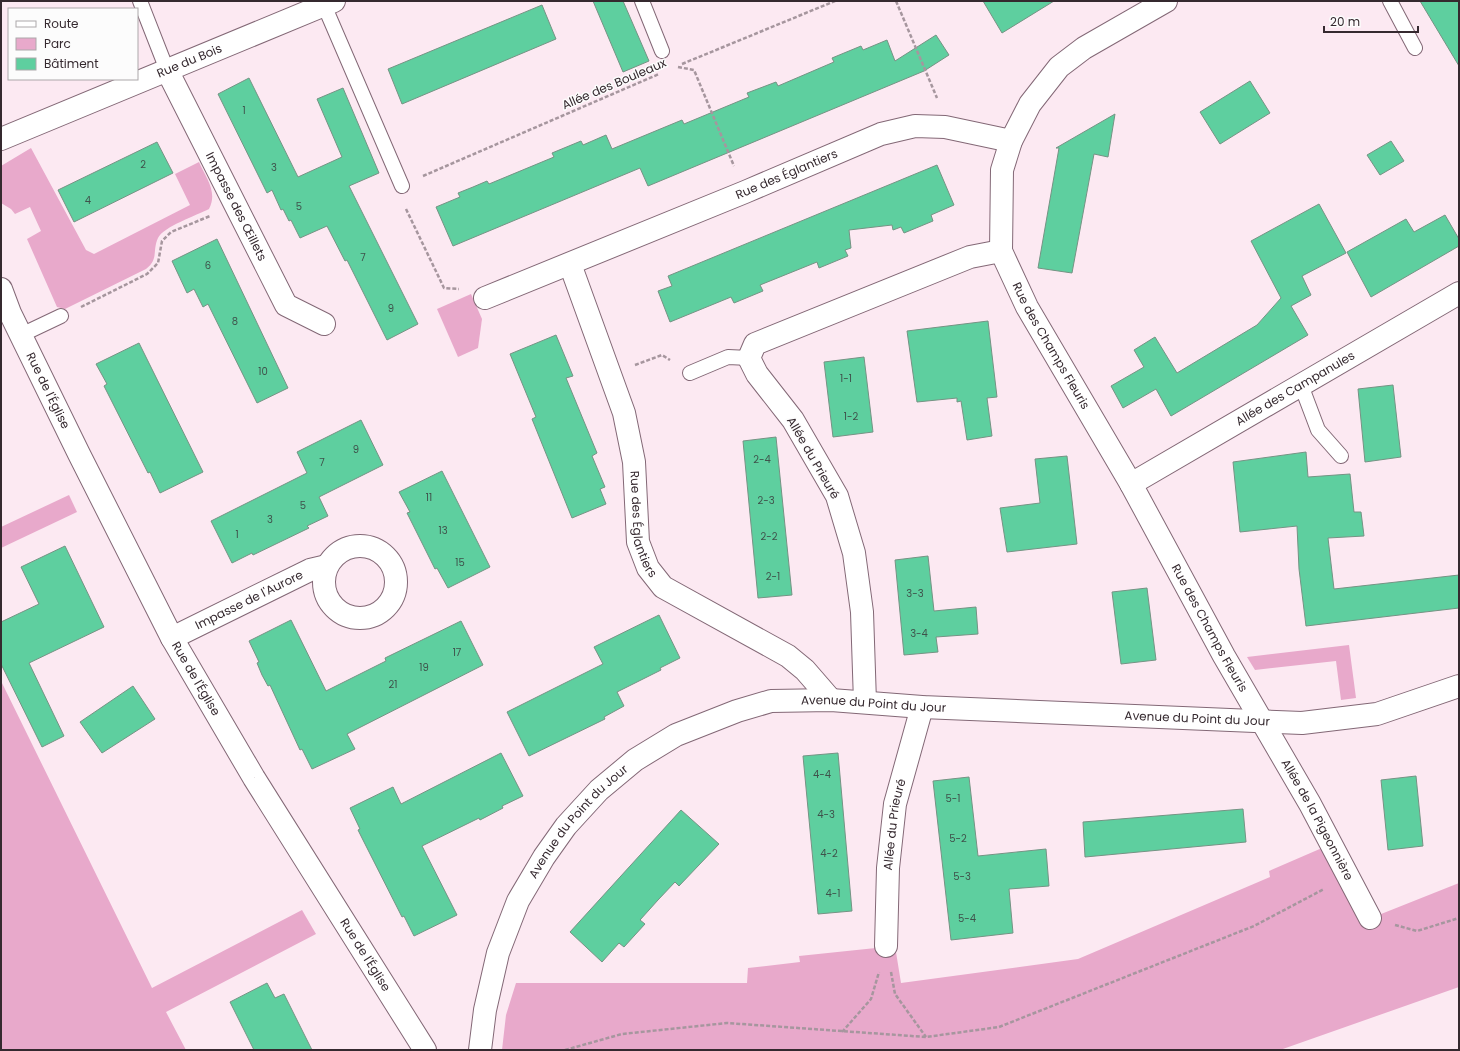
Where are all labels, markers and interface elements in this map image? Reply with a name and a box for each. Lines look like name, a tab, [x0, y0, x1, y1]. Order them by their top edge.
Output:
legend	[8, 8, 138, 80]
scale bar	[1324, 8, 1418, 34]
text: 20 m	[1330, 13, 1360, 30]
text: Route	[44, 15, 78, 32]
text: Parc	[44, 35, 71, 52]
street label: Rue du Bois	[154, 39, 224, 81]
street label: Allée des Bouleaux	[559, 54, 669, 113]
text: Bâtiment	[44, 55, 99, 72]
house number: 1	[242, 103, 246, 118]
street label: Rue des Églantiers	[733, 145, 840, 203]
street label: Impasse des Œillets	[202, 149, 271, 264]
house number: 2	[140, 157, 146, 172]
house number: 3	[271, 160, 277, 175]
house number: 4	[85, 193, 91, 208]
house number: 5	[296, 199, 302, 214]
house number: 7	[360, 250, 366, 265]
house number: 6	[205, 258, 211, 273]
street label: Rue des Champs Fleuris	[1009, 279, 1094, 412]
house number: 9	[388, 301, 394, 316]
house number: 8	[232, 314, 238, 329]
street label: Allée des Campanules	[1232, 347, 1358, 429]
street label: Rue de l'Église	[22, 349, 74, 431]
house number: 10	[258, 364, 268, 379]
house number: 1-1	[840, 371, 852, 386]
house number: 1-2	[844, 409, 858, 424]
street label: Allée du Prieuré	[783, 413, 844, 502]
house number: 9	[353, 442, 359, 457]
house number: 2-4	[753, 452, 771, 467]
house number: 7	[319, 455, 325, 470]
street label: Rue des Églantiers	[626, 470, 661, 581]
house number: 11	[426, 490, 432, 505]
house number: 2-3	[757, 493, 775, 508]
house number: 5	[300, 498, 306, 513]
house number: 3	[267, 512, 273, 527]
house number: 13	[438, 523, 448, 538]
house number: 1	[235, 527, 239, 542]
house number: 2-2	[760, 529, 778, 544]
house number: 15	[455, 555, 465, 570]
street label: Rue des Champs Fleuris	[1168, 561, 1252, 695]
street label: Impasse de l'Aurore	[192, 566, 306, 633]
house number: 2-1	[766, 569, 780, 584]
house number: 3-3	[906, 586, 924, 601]
house number: 3-4	[910, 626, 928, 641]
street label: Rue de l'Église	[168, 638, 225, 719]
house number: 17	[453, 645, 462, 660]
house number: 19	[419, 660, 429, 675]
house number: 21	[389, 677, 397, 692]
street label: Avenue du Point du Jour	[801, 691, 947, 716]
street label: Avenue du Point du Jour	[1124, 707, 1271, 730]
street label: Allée de la Pigeonnière	[1278, 756, 1358, 883]
street label: Avenue du Point du Jour	[524, 760, 632, 881]
house number: 4-4	[813, 767, 831, 782]
street label: Allée du Prieuré	[879, 777, 910, 871]
house number: 5-1	[946, 791, 961, 806]
house number: 4-3	[817, 807, 835, 822]
house number: 5-2	[949, 831, 967, 846]
house number: 4-2	[820, 846, 838, 861]
house number: 5-3	[953, 869, 971, 884]
house number: 4-1	[826, 886, 841, 901]
house number: 5-4	[958, 911, 976, 926]
street label: Rue de l'Église	[336, 915, 395, 994]

